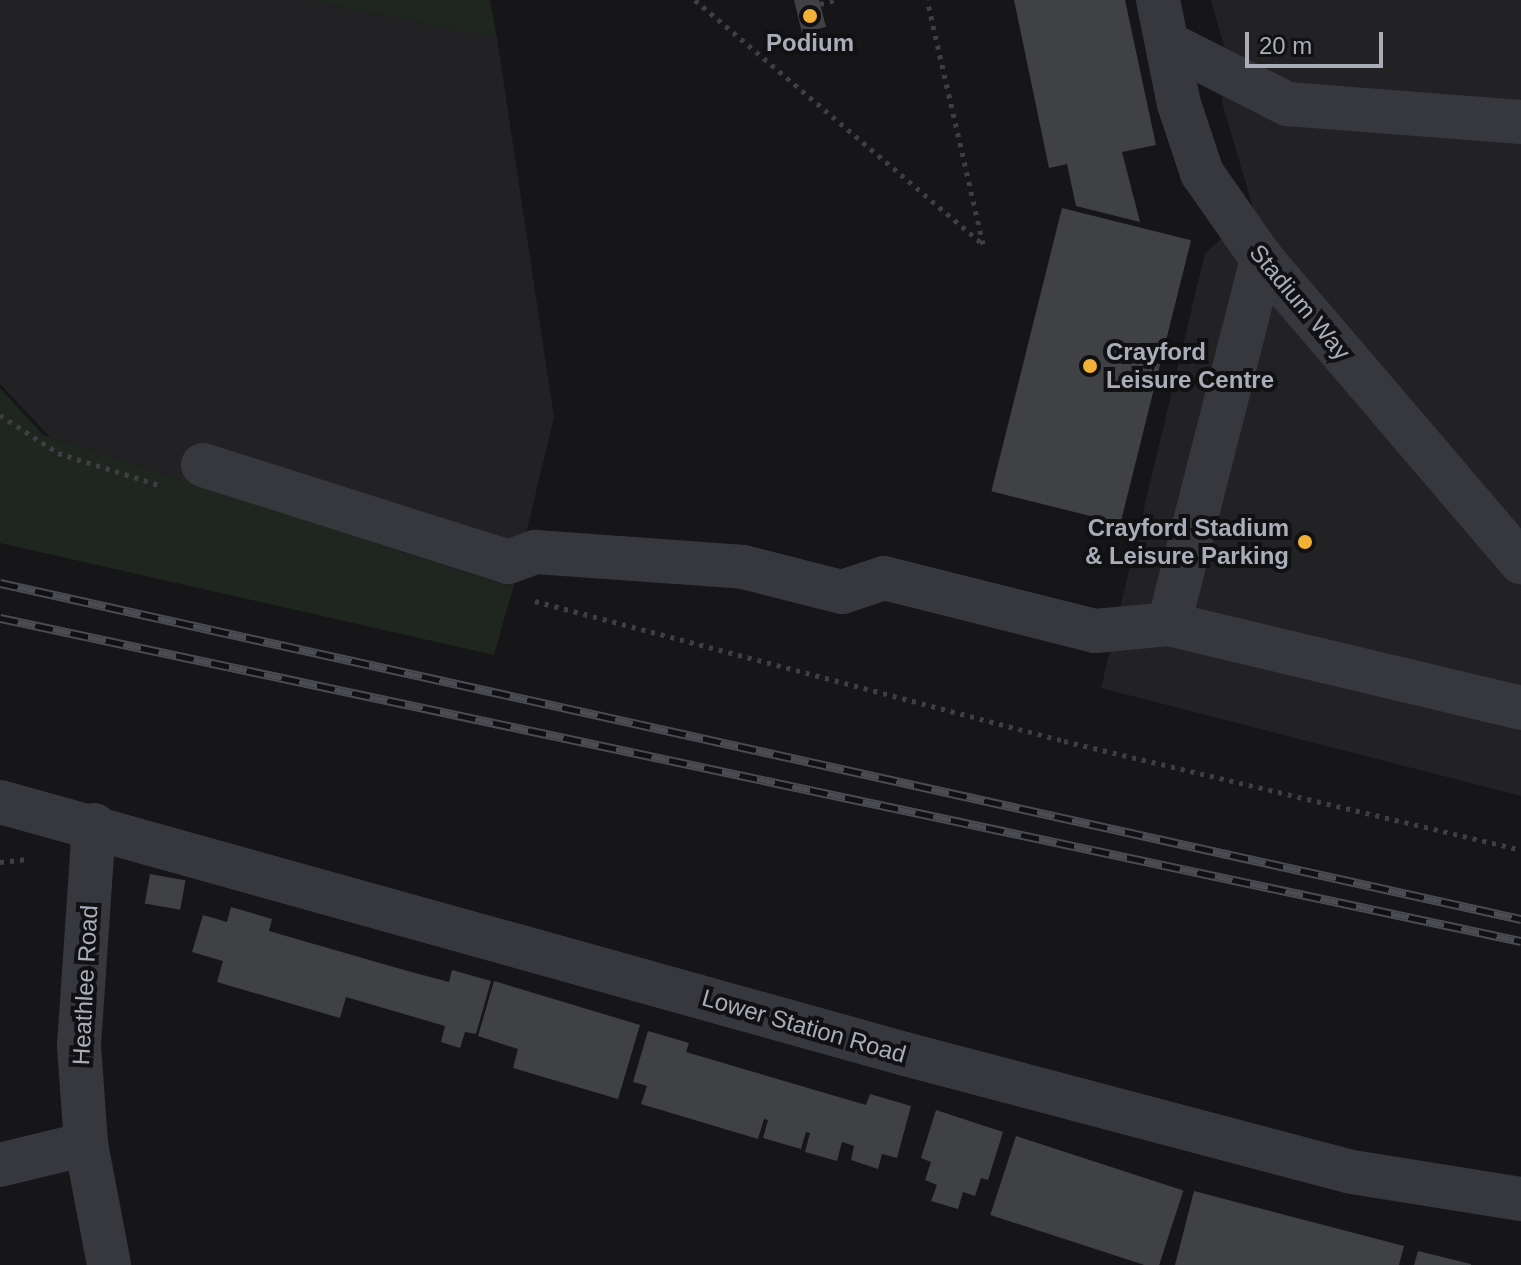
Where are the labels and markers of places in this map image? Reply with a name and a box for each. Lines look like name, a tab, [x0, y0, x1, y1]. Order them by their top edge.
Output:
marker: Podium	[801, 7, 819, 25]
place label: Podium	[766, 29, 854, 57]
place label: Crayford Leisure Centre	[1106, 338, 1274, 394]
marker: Crayford Leisure Centre	[1081, 357, 1099, 375]
place label: Crayford Stadium & Leisure Parking	[1085, 514, 1289, 570]
marker: Crayford Stadium & Leisure Parking	[1296, 533, 1314, 551]

